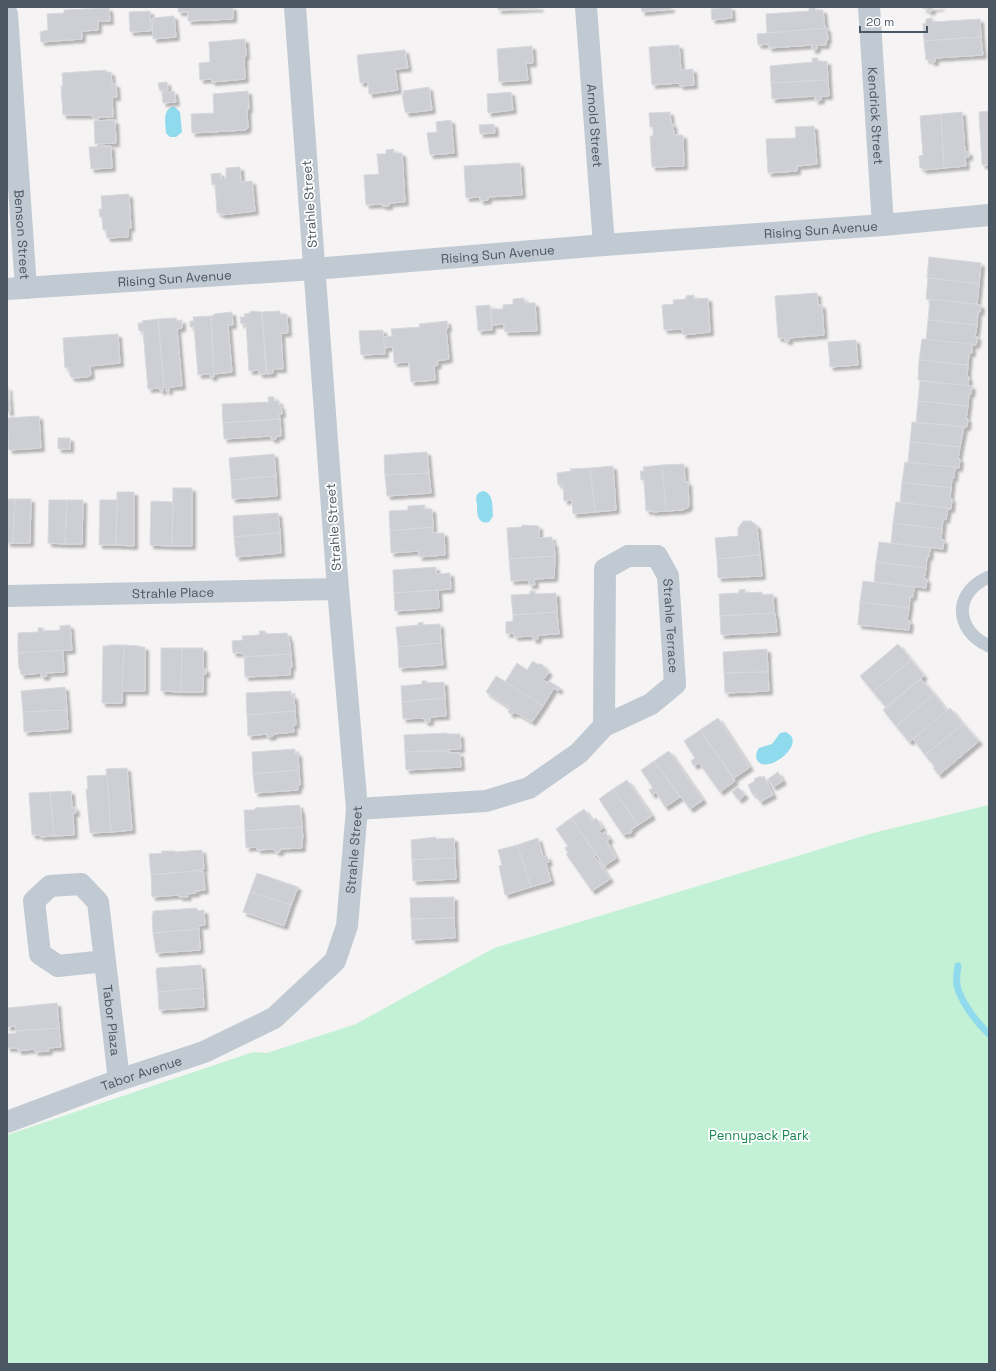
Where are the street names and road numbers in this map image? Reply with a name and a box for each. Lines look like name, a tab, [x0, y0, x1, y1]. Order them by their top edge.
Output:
street label: Kendrick Street	[864, 66, 887, 165]
street label: Arnold Street	[583, 83, 606, 168]
street label: Strahle Street	[298, 159, 321, 248]
street label: Benson Street	[10, 189, 33, 280]
street label: Rising Sun Avenue	[763, 217, 878, 243]
street label: Rising Sun Avenue	[440, 241, 555, 267]
street label: Rising Sun Avenue	[117, 266, 232, 291]
street label: Strahle Street	[322, 482, 345, 571]
street label: Strahle Terrace	[659, 578, 682, 673]
street label: Strahle Place	[132, 584, 214, 602]
street label: Strahle Street	[342, 805, 366, 894]
street label: Tabor Plaza	[99, 984, 124, 1057]
street label: Tabor Avenue	[99, 1052, 184, 1095]

